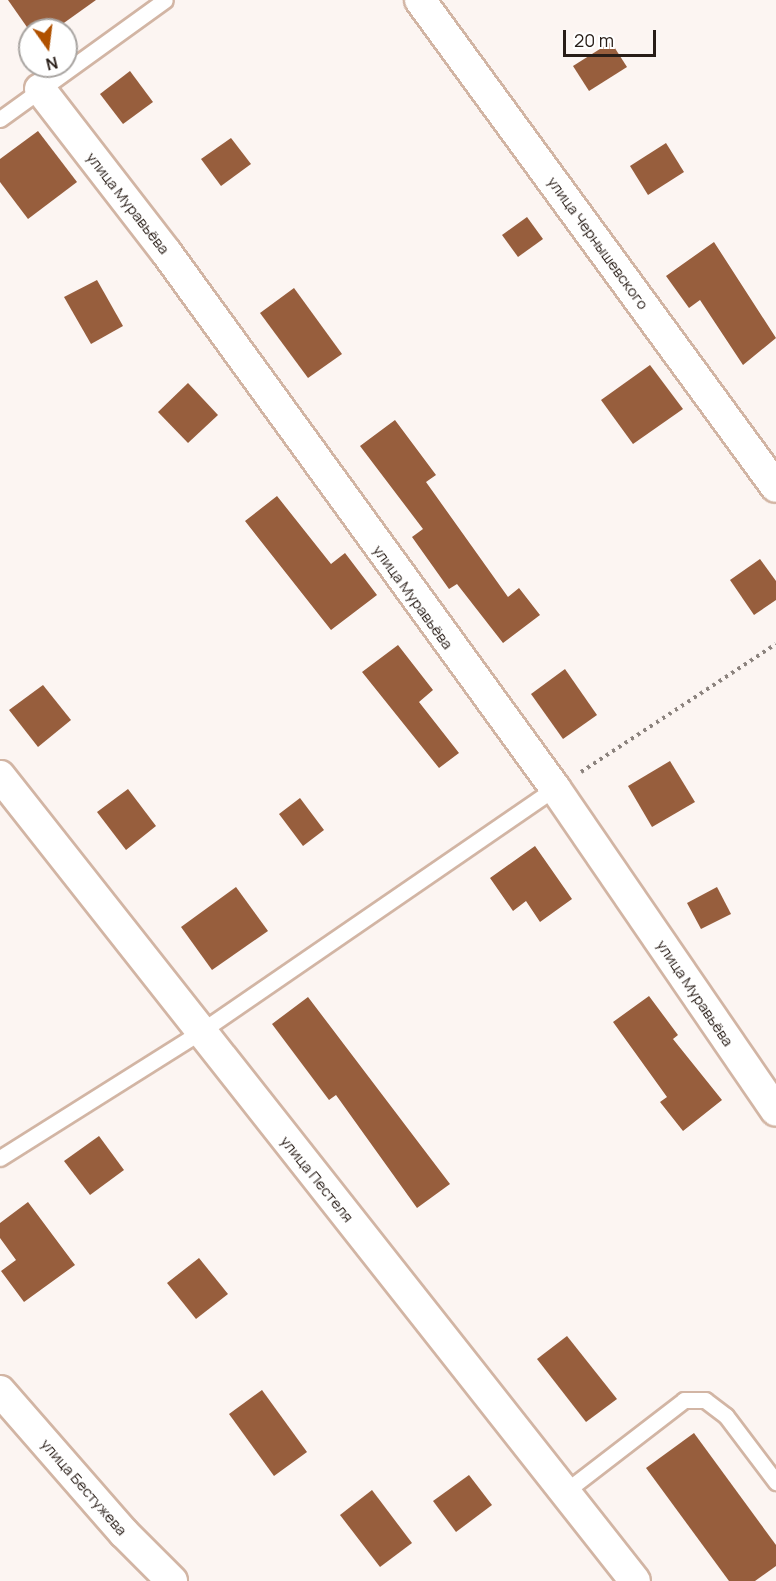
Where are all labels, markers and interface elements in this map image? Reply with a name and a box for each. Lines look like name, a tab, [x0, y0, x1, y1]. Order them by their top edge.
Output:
north arrow	[18, 18, 78, 78]
scale bar	[566, 18, 659, 56]
text: 20 m	[574, 28, 614, 52]
text: N	[44, 51, 60, 76]
street label: улица Муравьёва	[83, 148, 173, 258]
street label: улица Чернышевского	[544, 173, 652, 313]
street label: улица Муравьёва	[369, 541, 457, 653]
street label: улица Муравьёва	[653, 936, 737, 1050]
street label: улица Пестеля	[277, 1132, 357, 1226]
street label: улица Бестужева	[37, 1435, 131, 1539]

